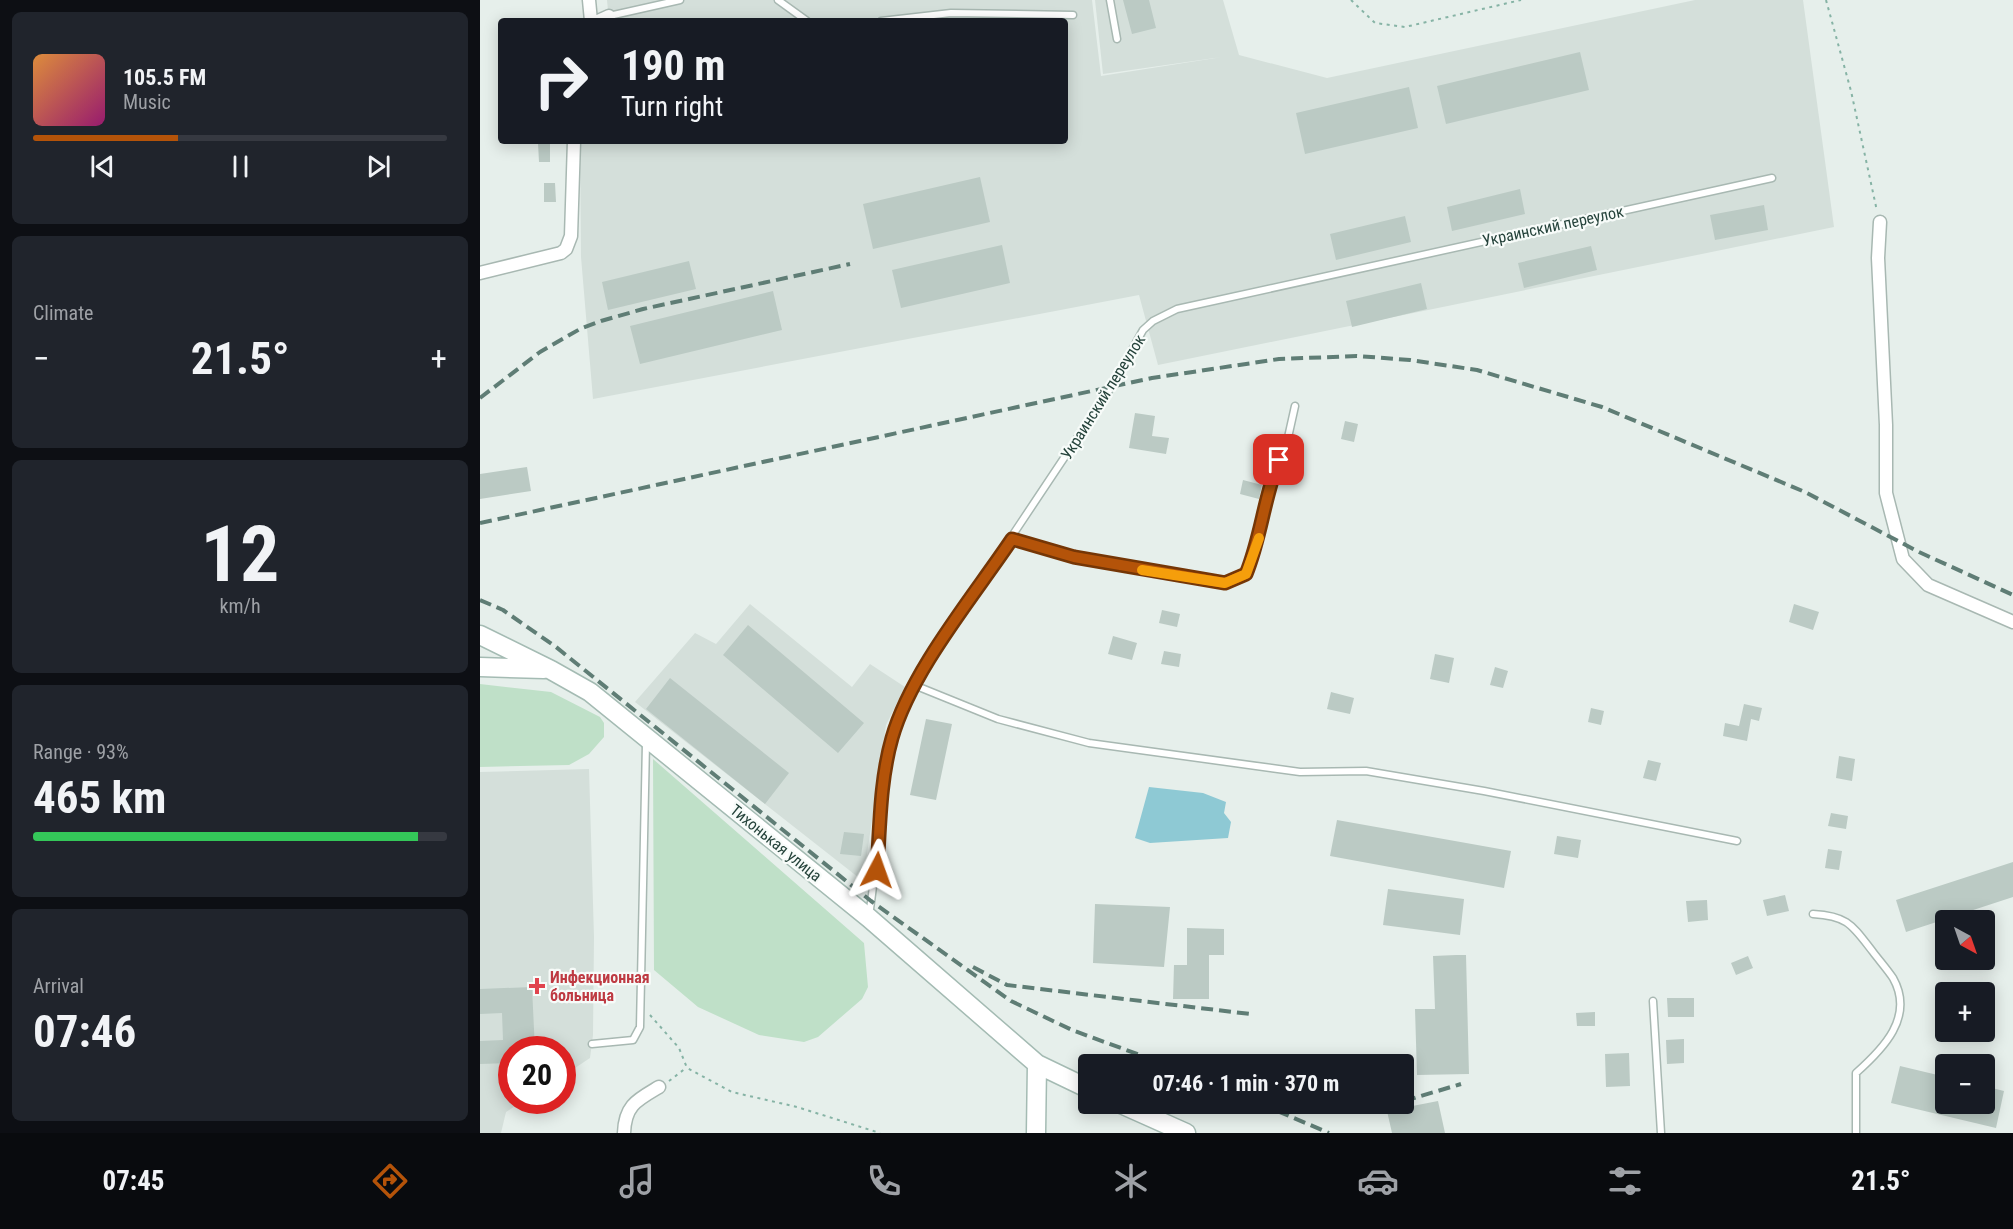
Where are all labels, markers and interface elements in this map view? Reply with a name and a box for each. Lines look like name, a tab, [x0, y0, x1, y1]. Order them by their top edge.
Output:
text: 190 m	[621, 41, 726, 90]
icon: right	[522, 42, 600, 120]
text: 105.5 FM	[123, 65, 206, 90]
text: Music	[123, 90, 171, 114]
text: Turn right	[621, 91, 723, 123]
icon: previous	[86, 150, 119, 183]
icon: pause	[224, 150, 257, 183]
icon: next	[362, 150, 395, 183]
street label: Украинский переулок	[1481, 202, 1626, 250]
text: Climate	[33, 301, 93, 325]
street label: Украинский переулок	[1057, 331, 1149, 463]
text: 21.5°	[191, 332, 289, 385]
text: −	[33, 339, 50, 378]
text: +	[431, 339, 447, 378]
pin	[1253, 434, 1304, 485]
icon: arrive	[1262, 443, 1295, 476]
text: 12	[201, 509, 279, 600]
text: km/h	[219, 594, 261, 618]
text: Range · 93%	[33, 740, 129, 764]
text: 465 km	[33, 771, 166, 824]
street label: Тихонькая улица	[727, 800, 825, 886]
position arrow	[845, 838, 909, 902]
north arrow	[1935, 910, 1995, 970]
map controls	[1935, 910, 1995, 1114]
place label: Инфекционная больница	[550, 968, 650, 1005]
text: Arrival	[33, 974, 84, 998]
marker: Инфекционная больница	[528, 977, 546, 995]
button: +	[1935, 982, 1995, 1042]
text: 07:46	[33, 1005, 136, 1058]
speed limit sign: 20	[498, 1036, 576, 1114]
button: −	[1935, 1054, 1995, 1114]
text: 07:46 · 1 min · 370 m	[1153, 1071, 1339, 1096]
icon: directions	[369, 1160, 411, 1202]
icon: music	[616, 1160, 658, 1202]
icon: phone	[863, 1160, 905, 1202]
icon: climate	[1110, 1160, 1152, 1202]
icon: car	[1357, 1160, 1399, 1202]
icon: filters	[1604, 1160, 1646, 1202]
text: 07:45	[102, 1165, 164, 1197]
text: 21.5°	[1851, 1165, 1911, 1197]

